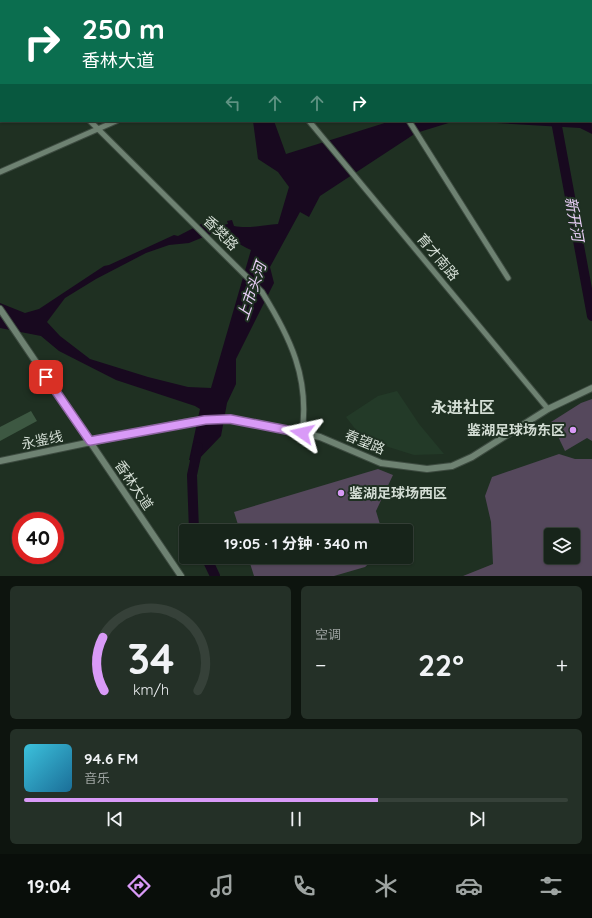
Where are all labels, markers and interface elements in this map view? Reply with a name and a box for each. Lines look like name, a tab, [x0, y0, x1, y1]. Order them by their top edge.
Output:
text: 250 m	[82, 11, 165, 46]
icon: right	[16, 16, 68, 68]
text: 香林大道	[82, 49, 154, 72]
icon: left	[222, 92, 244, 114]
icon: ahead	[264, 92, 286, 114]
icon: ahead	[306, 92, 328, 114]
icon: right	[348, 92, 370, 114]
water label: 新开河	[561, 195, 588, 246]
street label: 香樊路	[200, 212, 242, 254]
street label: 育才南路	[413, 230, 463, 284]
water label: 上市头河	[233, 257, 271, 322]
pin	[29, 360, 63, 394]
icon: arrive	[35, 366, 57, 388]
district label: 永进社区	[431, 397, 495, 417]
position arrow	[281, 412, 323, 454]
place label: 鉴湖足球场东区	[467, 421, 565, 439]
marker: 鉴湖足球场东区	[568, 425, 578, 435]
street label: 春望路	[342, 426, 388, 458]
street label: 永鉴线	[20, 427, 64, 453]
street label: 香林大道	[111, 457, 157, 513]
place label: 鉴湖足球场西区	[349, 484, 447, 502]
marker: 鉴湖足球场西区	[336, 488, 346, 498]
speed limit sign: 40	[12, 512, 64, 564]
map controls	[544, 528, 580, 564]
button: layers	[544, 528, 580, 564]
text: 19:05 · 1 分钟 · 340 m	[224, 534, 368, 553]
text: 空调	[315, 626, 341, 642]
text: 34	[127, 631, 174, 683]
text: 22°	[418, 646, 464, 684]
text: −	[315, 651, 326, 679]
text: +	[556, 651, 568, 679]
text: km/h	[132, 680, 169, 698]
text: 94.6 FM	[84, 749, 138, 768]
text: 音乐	[84, 770, 110, 786]
icon: previous	[104, 808, 126, 830]
icon: pause	[285, 808, 307, 830]
icon: next	[466, 808, 488, 830]
icon: directions	[125, 872, 153, 900]
icon: music	[208, 872, 236, 900]
icon: phone	[290, 872, 318, 900]
icon: climate	[372, 872, 400, 900]
icon: car	[455, 872, 483, 900]
icon: filters	[537, 872, 565, 900]
text: 19:04	[27, 875, 71, 898]

